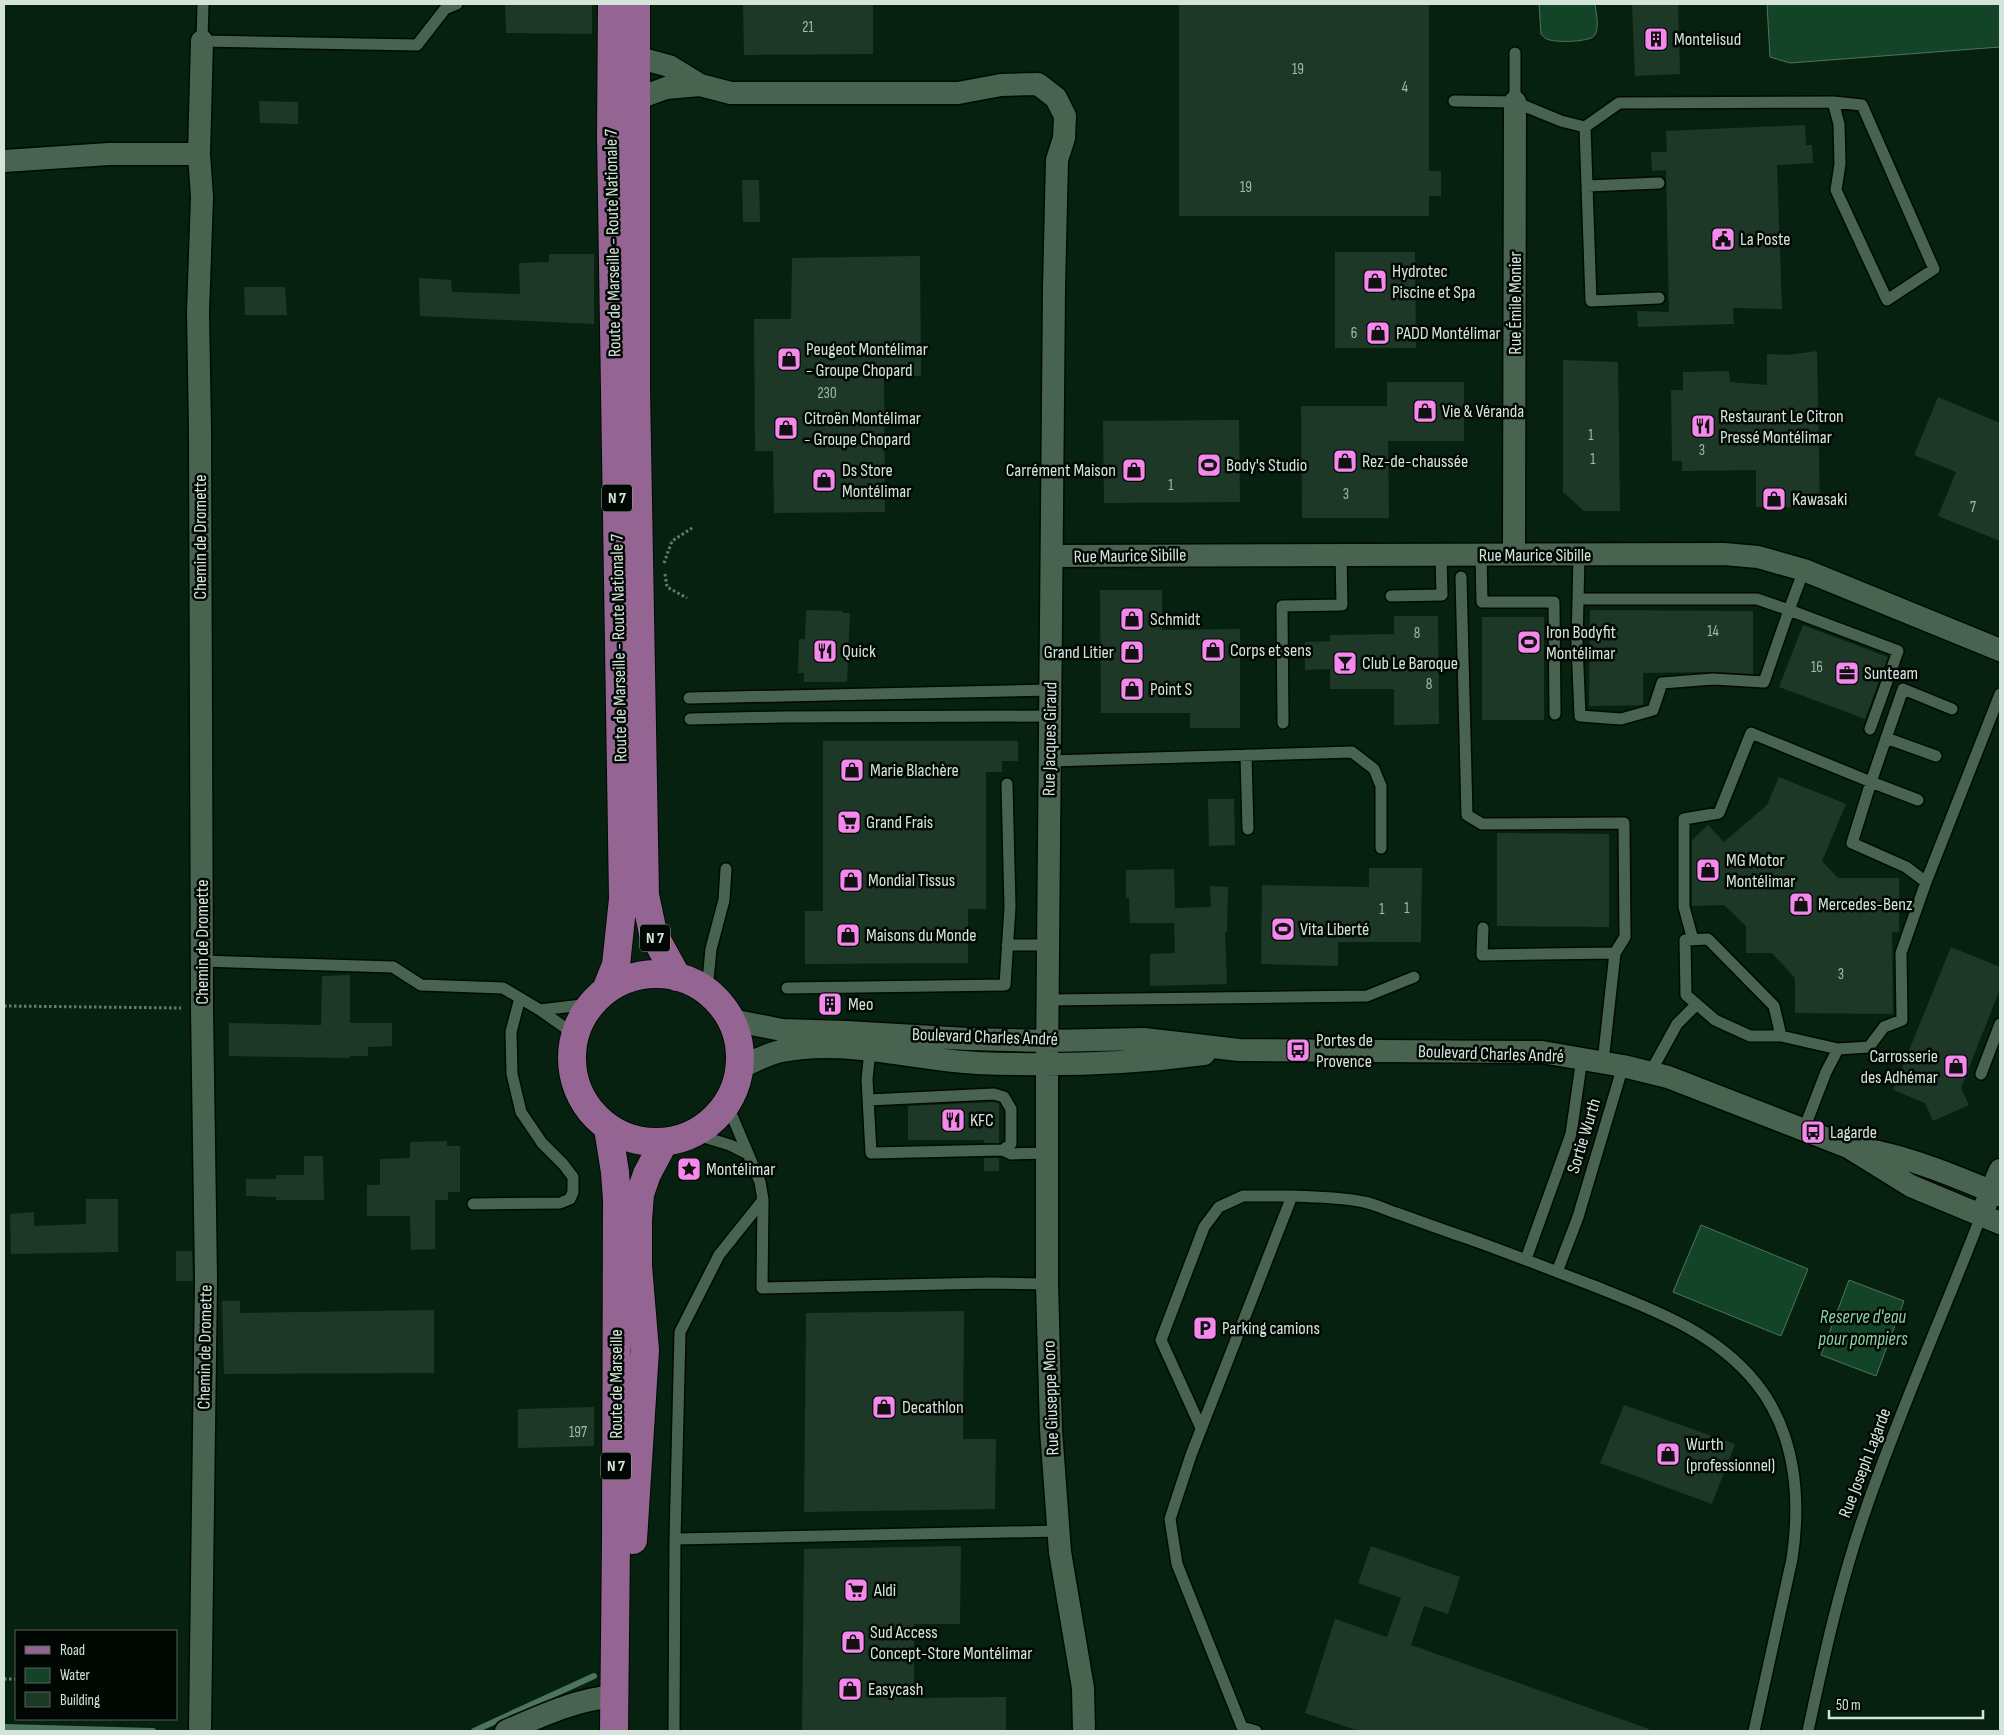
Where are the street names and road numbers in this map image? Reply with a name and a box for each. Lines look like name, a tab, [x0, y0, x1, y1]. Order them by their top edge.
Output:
street label: Route de Marseille - Route Nationale 7	[600, 128, 625, 357]
street label: Rue Émile Monier	[1505, 251, 1526, 355]
street label: Chemin de Dromette	[190, 475, 211, 599]
road number: N 7	[602, 484, 632, 512]
street label: Route de Marseille - Route Nationale 7	[606, 533, 631, 762]
street label: Rue Maurice Sibille	[1074, 545, 1186, 567]
street label: Rue Maurice Sibille	[1479, 545, 1591, 566]
street label: Rue Jacques Giraud	[1039, 682, 1061, 796]
street label: Chemin de Dromette	[192, 880, 213, 1004]
road number: N 7	[640, 924, 670, 951]
street label: Boulevard Charles André	[912, 1024, 1058, 1050]
street label: Boulevard Charles André	[1418, 1041, 1564, 1067]
street label: Sortie Wurth	[1563, 1096, 1605, 1176]
street label: Chemin de Dromette	[193, 1284, 217, 1410]
street label: Route de Marseille	[606, 1329, 627, 1439]
street label: Rue Giuseppe Moro	[1038, 1340, 1064, 1456]
street label: Rue Joseph Lagarde	[1834, 1405, 1896, 1521]
road number: N 7	[601, 1452, 631, 1480]

